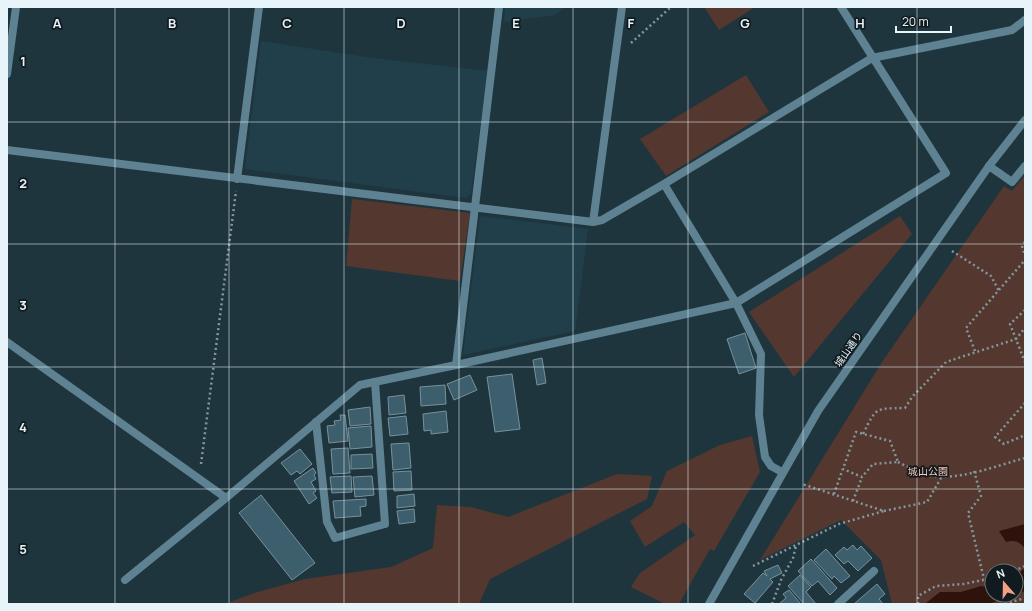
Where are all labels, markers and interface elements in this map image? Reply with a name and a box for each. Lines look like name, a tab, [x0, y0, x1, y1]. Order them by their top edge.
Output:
scale bar	[896, 8, 951, 34]
text: 20 m	[902, 13, 929, 30]
text: A	[53, 14, 62, 32]
text: B	[168, 14, 176, 32]
text: C	[282, 14, 292, 32]
text: D	[396, 14, 406, 32]
text: E	[512, 14, 520, 32]
text: F	[628, 14, 635, 32]
text: G	[740, 14, 750, 32]
text: H	[855, 14, 865, 32]
text: 1	[20, 52, 26, 70]
text: 2	[19, 174, 27, 192]
text: 3	[19, 296, 27, 314]
street label: 城山通り	[831, 329, 865, 369]
text: 4	[19, 418, 27, 436]
park label: 城山公園	[908, 464, 948, 478]
text: 5	[19, 540, 27, 558]
north arrow	[984, 563, 1024, 603]
text: N	[994, 565, 1007, 582]

